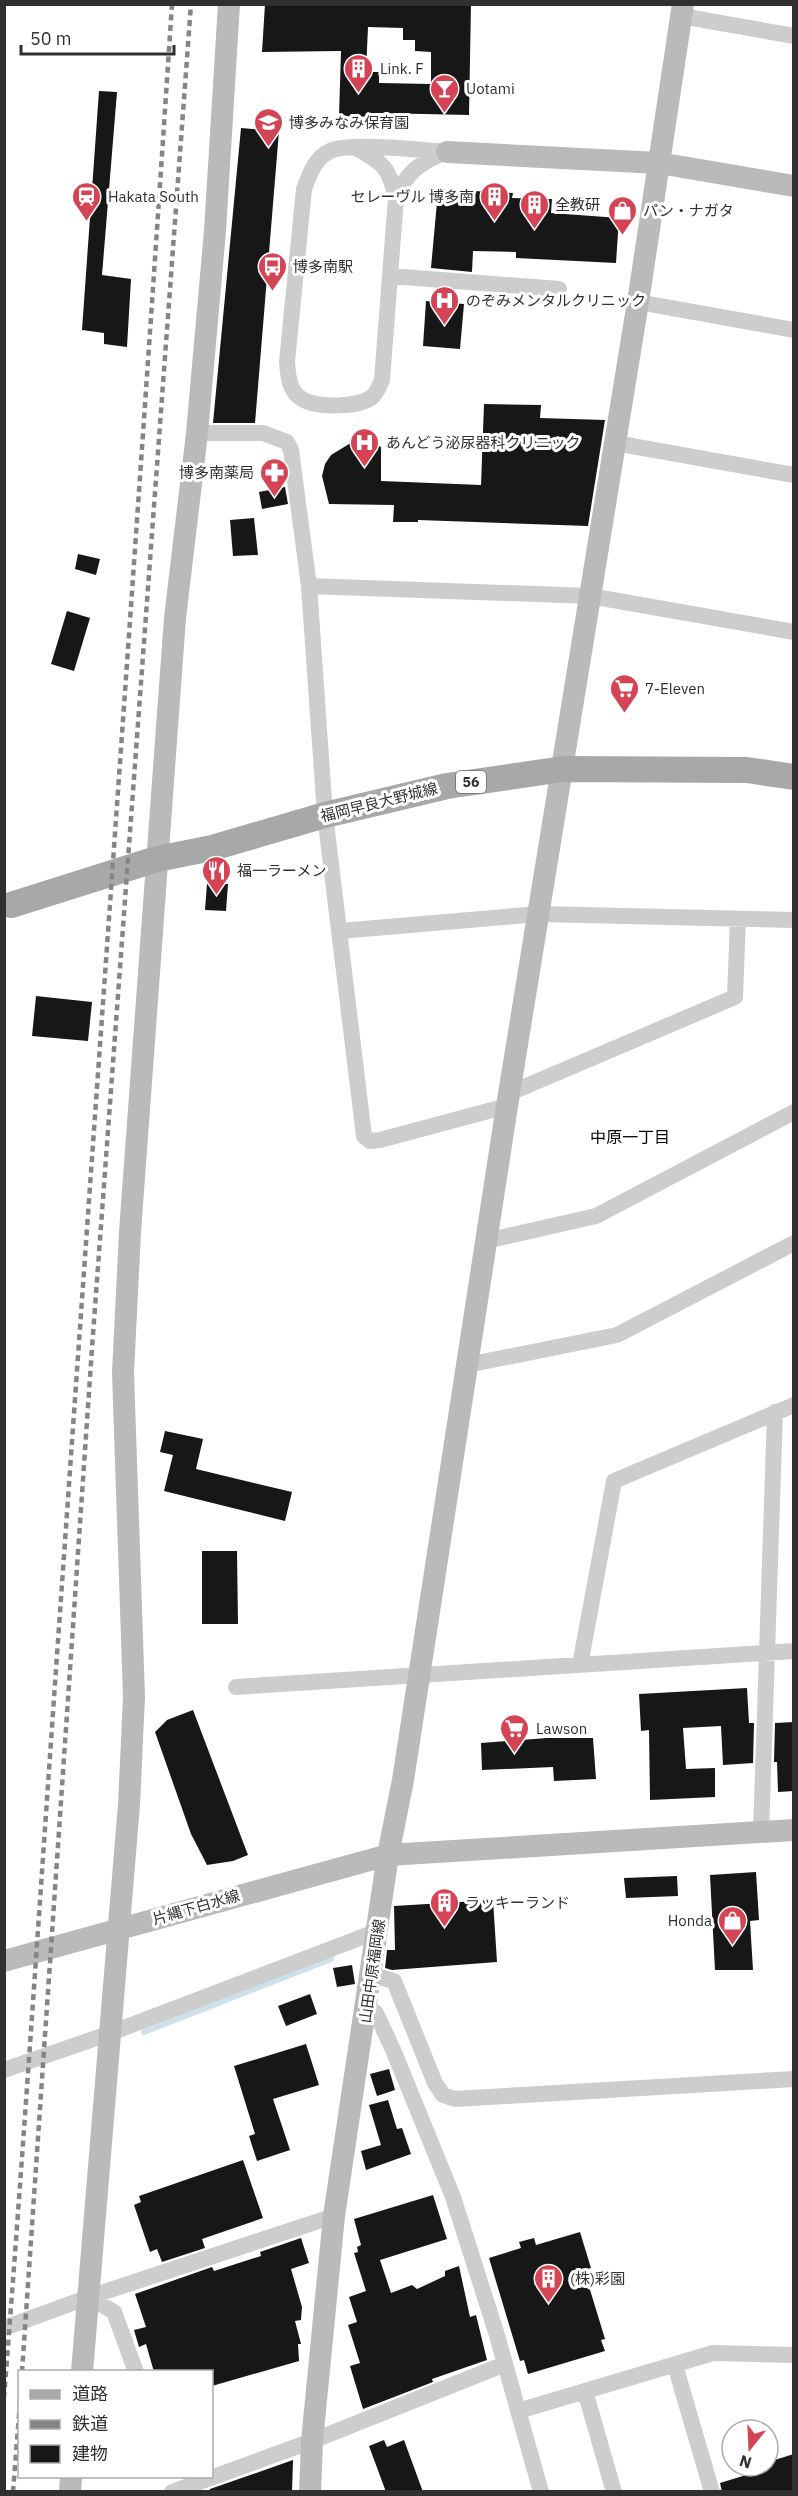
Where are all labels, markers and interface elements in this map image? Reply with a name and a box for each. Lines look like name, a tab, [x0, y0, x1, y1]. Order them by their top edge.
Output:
scale bar	[21, 18, 174, 56]
text: 50 m	[30, 27, 72, 50]
building icon: Link. F	[343, 52, 375, 94]
place label: Link. F	[380, 59, 424, 78]
bar icon: Uotami	[429, 72, 461, 114]
place label: Uotami	[466, 79, 515, 98]
school or university icon: 博多みなみ保育園	[252, 106, 284, 148]
place label: 博多みなみ保育園	[289, 113, 409, 132]
station icon: Hakata South	[71, 180, 103, 222]
building icon: セレーヴル 博多南	[479, 180, 511, 222]
place label: Hakata South	[108, 187, 199, 206]
place label: セレーヴル 博多南	[350, 187, 474, 206]
building icon: 全教研	[518, 188, 550, 230]
shop icon: パン・ナガタ	[606, 194, 638, 236]
place label: 全教研	[555, 195, 600, 214]
place label: パン・ナガタ	[643, 201, 734, 220]
bus stop icon: 博多南駅	[256, 250, 288, 292]
place label: 博多南駅	[293, 257, 353, 276]
hospital icon: のぞみメンタルクリニック	[429, 284, 461, 326]
place label: のぞみメンタルクリニック	[466, 291, 646, 310]
hospital icon: あんどう泌尿器科クリニック	[349, 426, 381, 468]
place label: あんどう泌尿器科クリニック	[386, 433, 581, 452]
pharmacy icon: 博多南薬局	[259, 456, 291, 498]
place label: 博多南薬局	[179, 463, 254, 482]
supermarket icon: 7-Eleven	[608, 672, 640, 714]
place label: 7-Eleven	[645, 679, 705, 698]
road number: 56	[456, 771, 486, 793]
street label: 福岡早良大野城線	[318, 778, 440, 826]
restaurant icon: 福一ラーメン	[200, 854, 232, 896]
place label: 福一ラーメン	[237, 861, 326, 880]
district label: 中原一丁目	[590, 1127, 670, 1147]
supermarket icon: Lawson	[499, 1712, 531, 1754]
place label: Lawson	[536, 1719, 587, 1738]
street label: 片縄下白水線	[150, 1885, 242, 1929]
building icon: ラッキーランド	[428, 1886, 460, 1928]
place label: ラッキーランド	[465, 1893, 570, 1912]
shop icon: Honda	[717, 1904, 749, 1946]
place label: Honda	[668, 1911, 712, 1930]
street label: 山田中原福岡線	[355, 1918, 389, 2024]
building icon: (株)彩園	[533, 2262, 565, 2304]
place label: (株)彩園	[570, 2269, 625, 2288]
legend	[18, 2370, 213, 2478]
text: 道路	[72, 2382, 108, 2405]
text: 鉄道	[72, 2412, 108, 2435]
north arrow	[720, 2418, 780, 2478]
text: 建物	[72, 2442, 108, 2465]
text: N	[737, 2451, 754, 2474]

